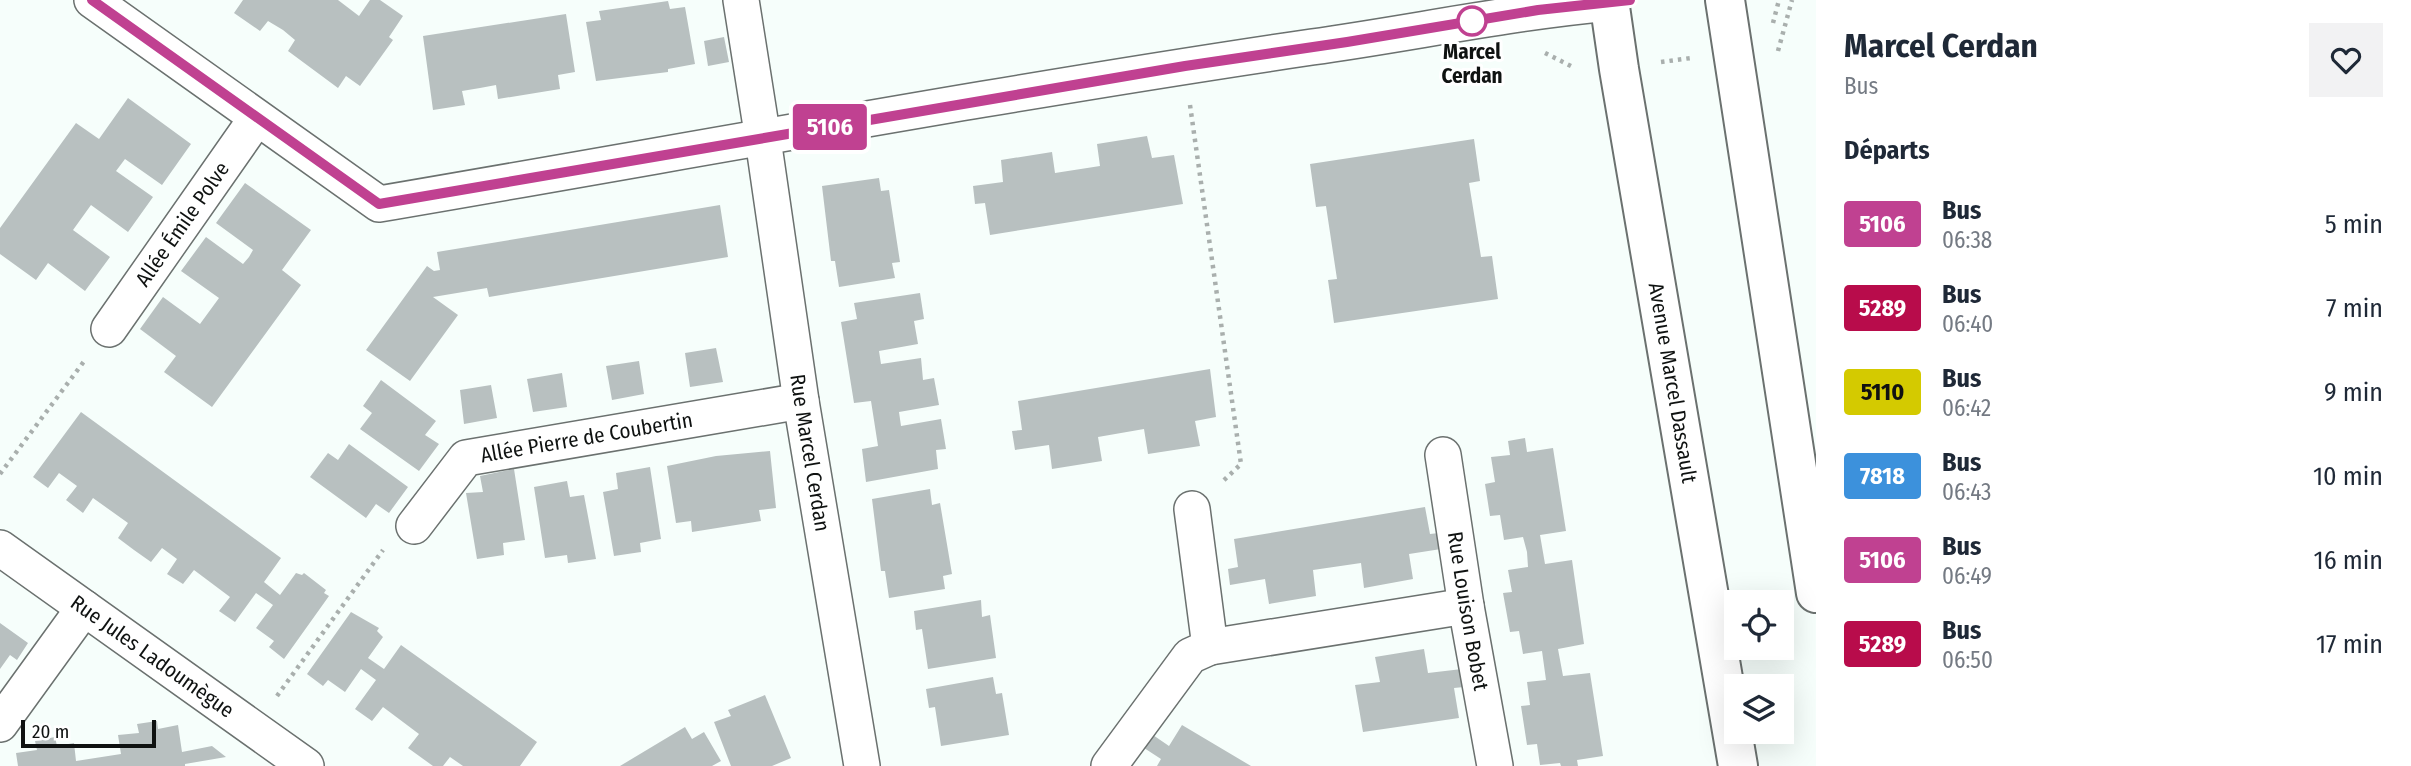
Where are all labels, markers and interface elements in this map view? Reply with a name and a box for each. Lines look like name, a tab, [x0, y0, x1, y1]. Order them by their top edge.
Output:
marker: Marcel Cerdan	[1457, 6, 1487, 36]
button: heart	[2309, 23, 2383, 97]
text: Marcel Cerdan	[1844, 26, 2038, 66]
place label: Marcel Cerdan	[1441, 39, 1503, 89]
text: Bus	[1844, 72, 1878, 100]
line badge: 5106	[781, 104, 879, 150]
text: 5106	[807, 113, 853, 141]
text: Départs	[1844, 135, 1930, 166]
street label: Allée Émile Polve	[130, 157, 235, 291]
text: Bus	[1942, 195, 1981, 226]
text: 5 min	[2325, 209, 2383, 240]
text: 5106	[1859, 210, 1906, 238]
text: 06:38	[1942, 226, 1992, 254]
text: Bus	[1942, 279, 1981, 310]
street label: Avenue Marcel Dassault	[1643, 281, 1702, 485]
text: 7 min	[2326, 293, 2383, 324]
text: 5289	[1859, 294, 1906, 322]
text: 06:40	[1942, 310, 1993, 338]
text: Bus	[1942, 363, 1981, 394]
street label: Rue Marcel Cerdan	[784, 372, 836, 533]
text: 9 min	[2324, 377, 2383, 408]
text: 5110	[1861, 378, 1904, 406]
text: 06:42	[1942, 394, 1991, 422]
street label: Allée Pierre de Coubertin	[479, 407, 695, 468]
text: Bus	[1942, 447, 1981, 478]
text: 10 min	[2313, 461, 2383, 492]
text: 7818	[1860, 462, 1905, 490]
text: 06:43	[1942, 478, 1991, 506]
street label: Rue Louison Bobet	[1442, 530, 1494, 693]
text: Bus	[1942, 531, 1981, 562]
text: 16 min	[2314, 545, 2383, 576]
text: 5106	[1859, 546, 1906, 574]
text: 06:49	[1942, 562, 1992, 590]
street label: Rue Jules Ladoumègue	[66, 589, 239, 724]
map controls	[1724, 590, 1794, 744]
button: locate	[1724, 590, 1794, 660]
text: Bus	[1942, 615, 1981, 646]
text: 17 min	[2316, 629, 2383, 660]
text: 5289	[1859, 630, 1906, 658]
text: 06:50	[1942, 646, 1993, 674]
button: layers	[1724, 674, 1794, 744]
scale bar	[21, 717, 156, 749]
text: 20 m	[32, 720, 69, 743]

